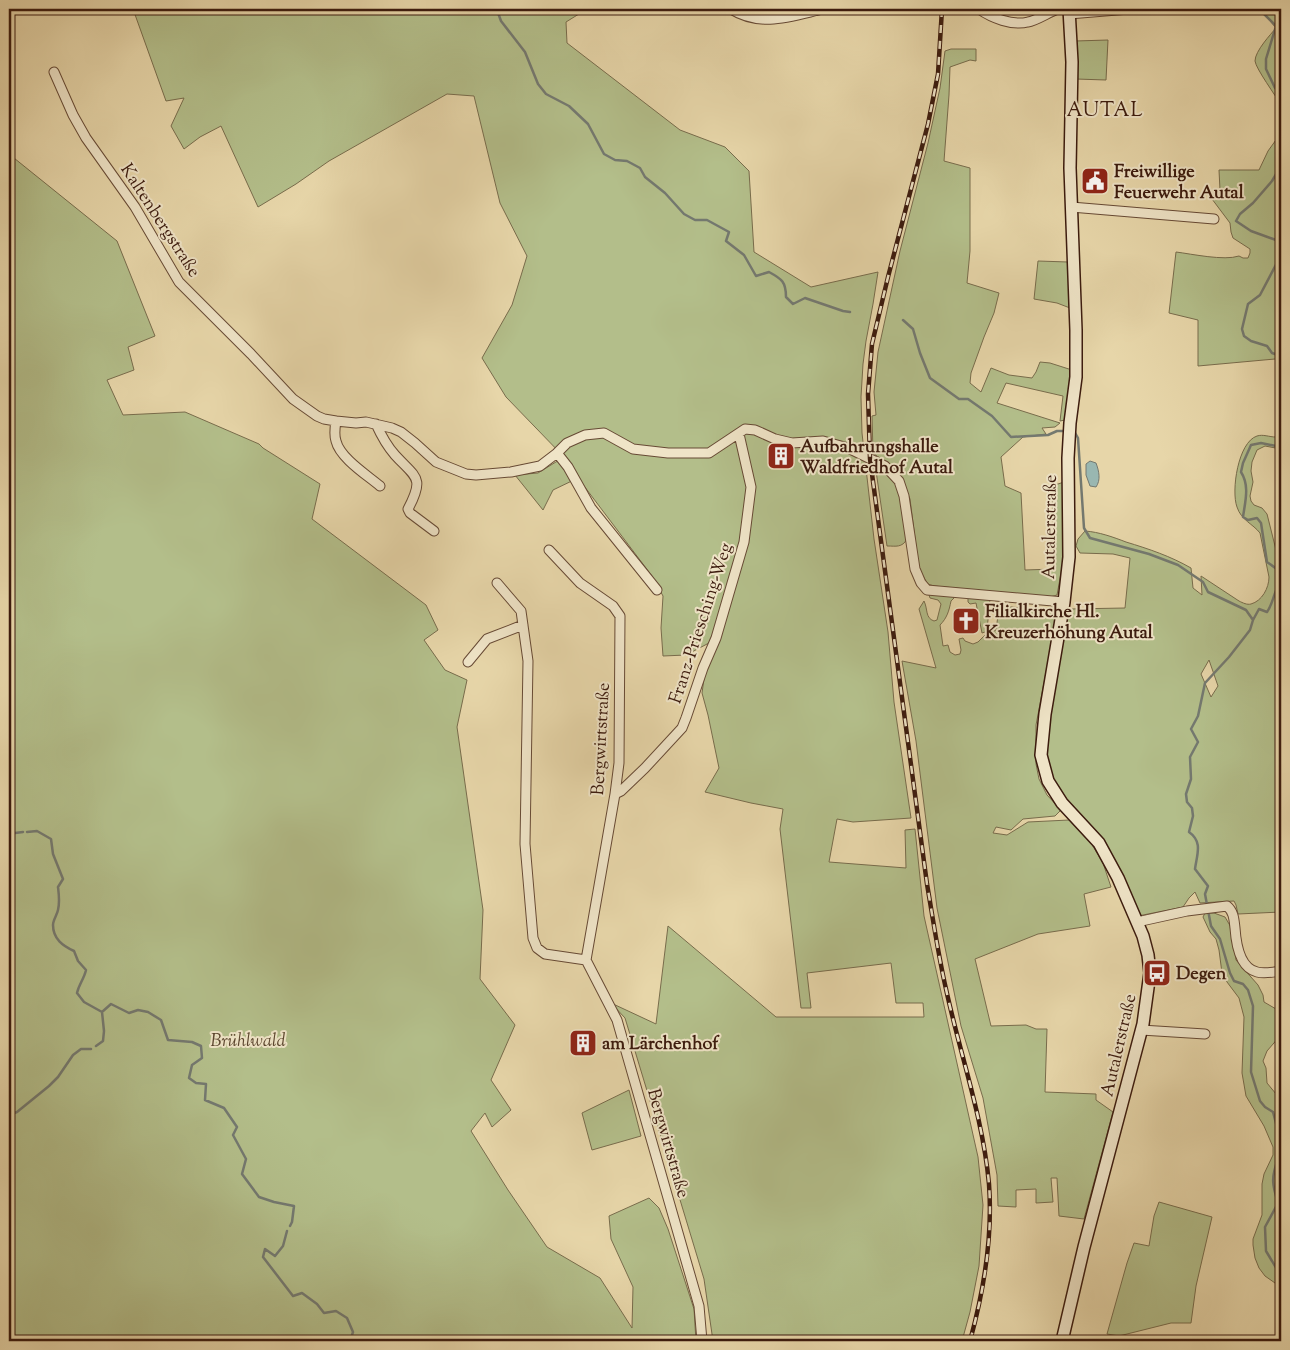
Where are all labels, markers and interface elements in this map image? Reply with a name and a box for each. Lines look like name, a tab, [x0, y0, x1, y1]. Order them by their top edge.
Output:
district label: AUTAL	[1067, 97, 1143, 126]
street label: Kaltenbergstraße	[113, 159, 206, 283]
place label: Freiwillige Feuerwehr Autal	[1114, 160, 1245, 207]
public building icon: Freiwillige Feuerwehr Autal	[1080, 166, 1110, 196]
place label: Aufbahrungshalle Waldfriedhof Autal	[800, 435, 954, 482]
building icon: Aufbahrungshalle Waldfriedhof Autal	[766, 441, 796, 471]
street label: Autalerstraße	[1037, 474, 1065, 580]
street label: Franz-Priesching-Weg	[664, 540, 740, 707]
place label: Filialkirche Hl. Kreuzerhöhung Autal	[985, 600, 1154, 647]
church icon: Filialkirche Hl. Kreuzerhöhung Autal	[951, 606, 981, 636]
street label: Bergwirtstraße	[586, 682, 618, 796]
bus stop icon: Degen	[1142, 958, 1172, 988]
place label: Degen	[1176, 962, 1227, 988]
street label: Autalerstraße	[1095, 991, 1144, 1100]
building icon: am Lärchenhof	[568, 1028, 598, 1058]
park label: Brühlwald	[210, 1029, 286, 1055]
place label: am Lärchenhof	[602, 1032, 720, 1058]
street label: Bergwirtstraße	[639, 1086, 695, 1201]

